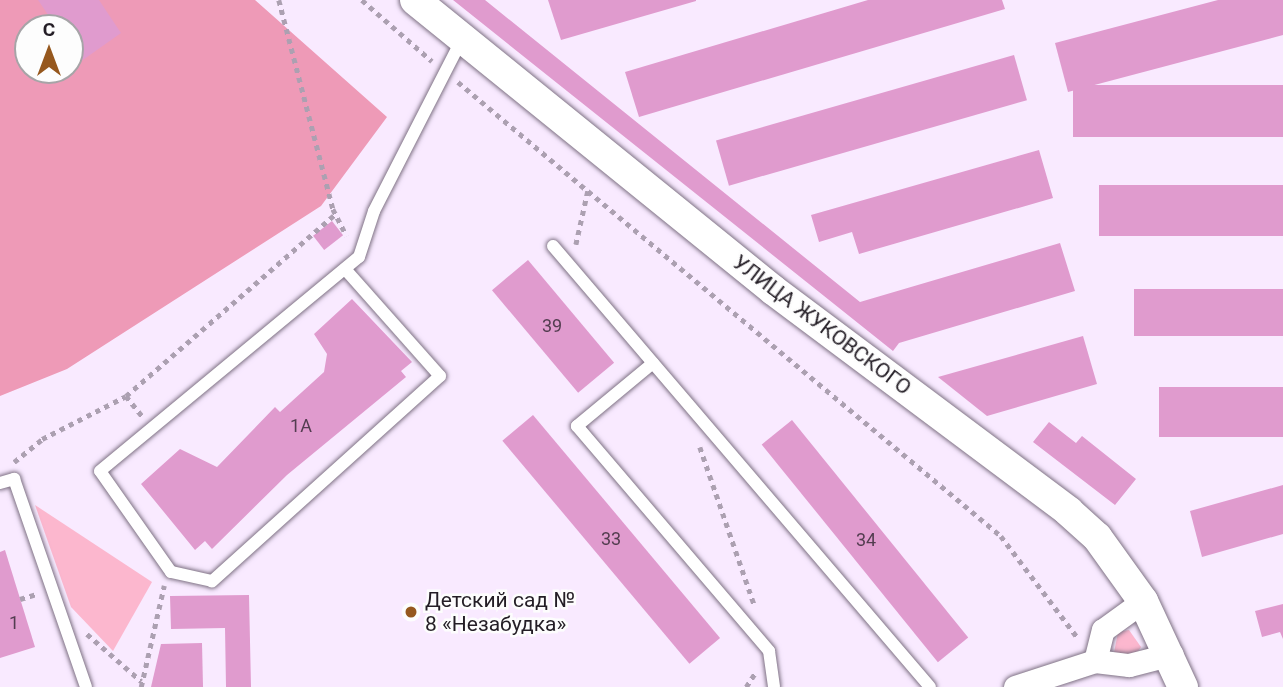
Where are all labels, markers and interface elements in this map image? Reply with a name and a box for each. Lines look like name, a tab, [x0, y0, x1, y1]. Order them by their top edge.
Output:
north arrow	[14, 14, 84, 84]
text: С	[43, 18, 55, 41]
street label: УЛИЦА ЖУКОВСКОГО	[728, 250, 916, 400]
house number: 39	[542, 315, 562, 337]
house number: 1А	[290, 415, 312, 437]
house number: 33	[601, 528, 621, 550]
house number: 34	[856, 529, 876, 551]
place label: Детский сад № 8 «Незабудка»	[425, 587, 575, 637]
marker: Детский сад № 8 «Незабудка»	[403, 604, 419, 620]
house number: 1	[9, 612, 19, 634]

